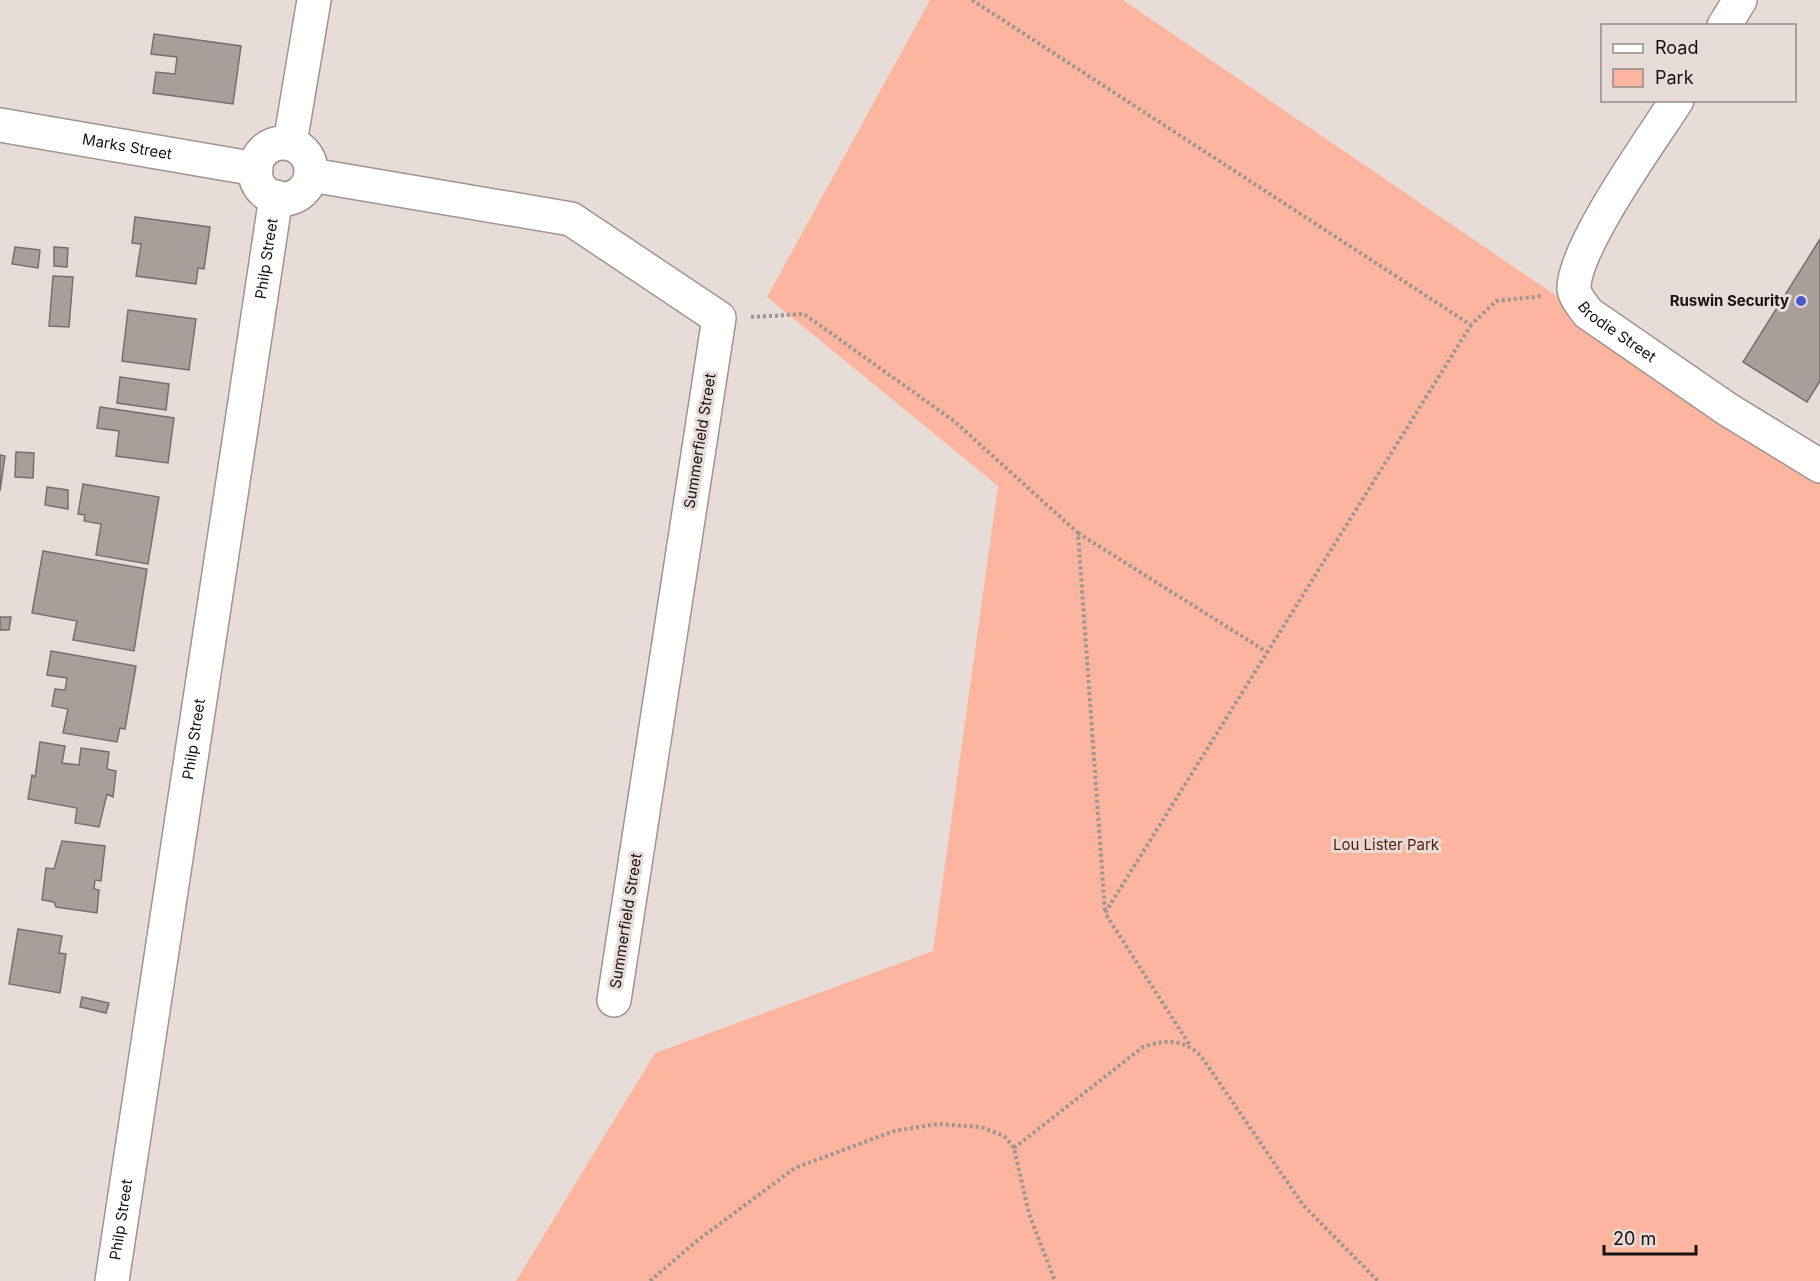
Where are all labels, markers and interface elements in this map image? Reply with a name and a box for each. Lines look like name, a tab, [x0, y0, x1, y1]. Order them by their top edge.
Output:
legend	[1601, 24, 1796, 102]
text: Road	[1655, 37, 1698, 58]
text: Park	[1655, 67, 1694, 88]
street label: Marks Street	[81, 129, 174, 163]
street label: Philp Street	[251, 217, 282, 300]
place label: Ruswin Security	[1670, 291, 1789, 310]
marker: Ruswin Security	[1794, 294, 1808, 308]
street label: Brodie Street	[1574, 297, 1660, 366]
street label: Summerfield Street	[679, 372, 720, 510]
street label: Philp Street	[178, 697, 209, 781]
park label: Lou Lister Park	[1333, 835, 1440, 854]
street label: Summerfield Street	[605, 852, 646, 990]
street label: Philp Street	[105, 1178, 136, 1261]
scale bar	[1604, 1218, 1696, 1256]
text: 20 m	[1613, 1228, 1656, 1249]

